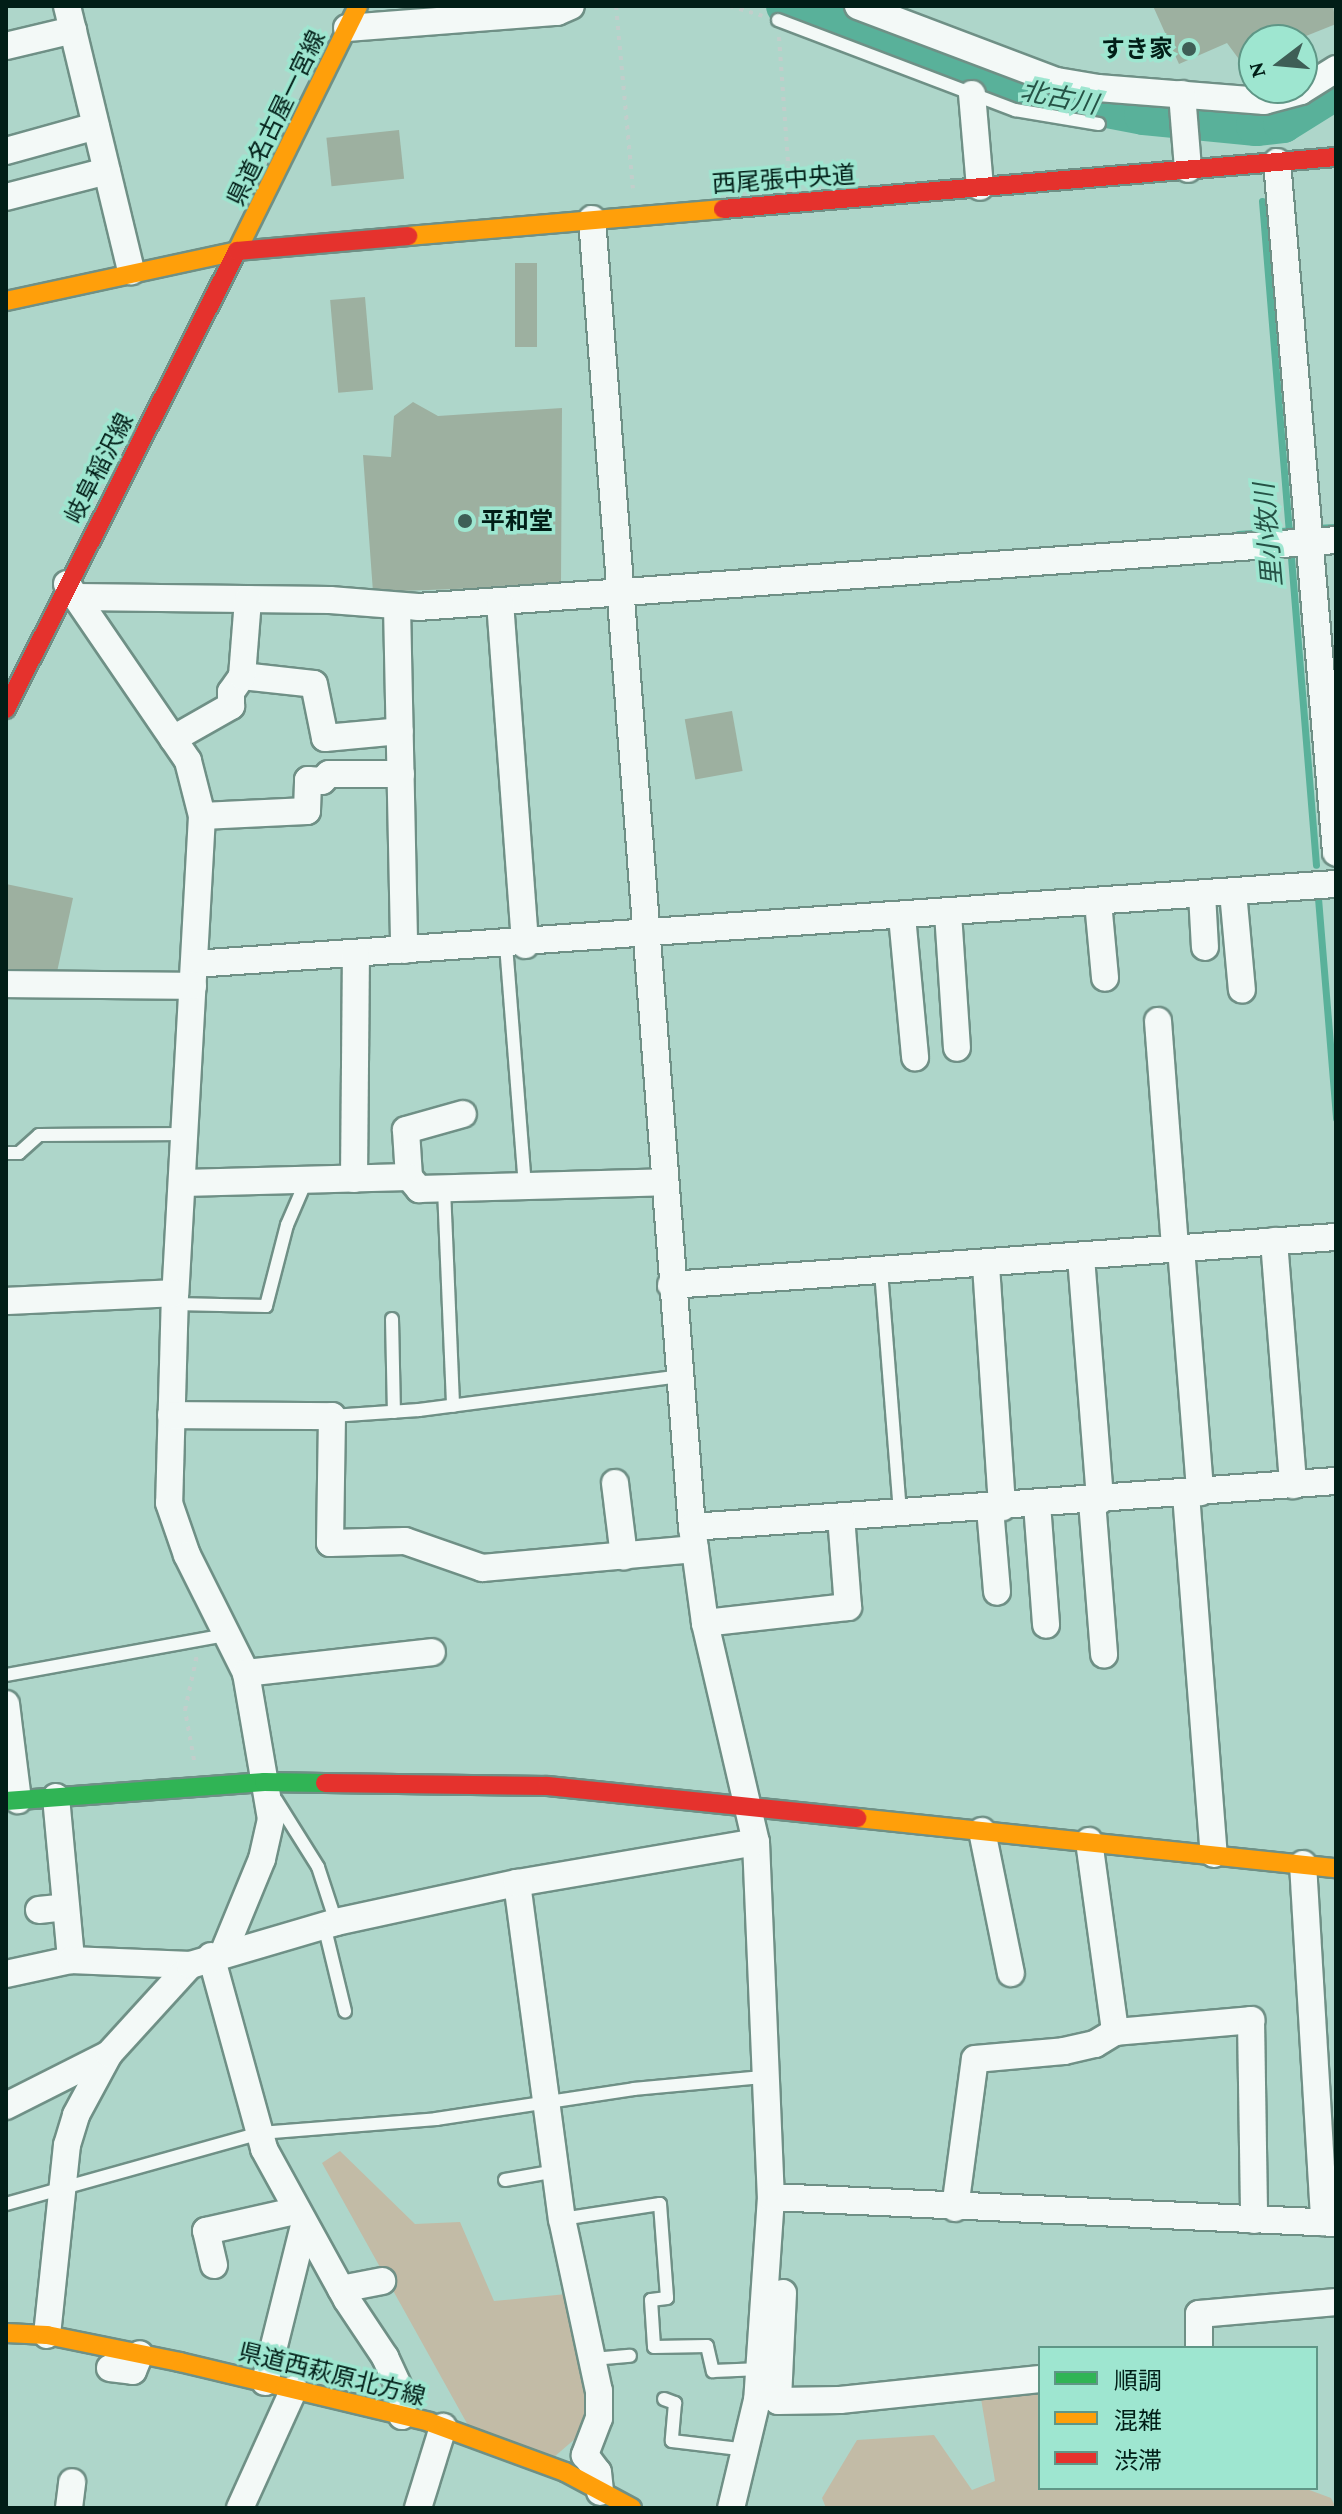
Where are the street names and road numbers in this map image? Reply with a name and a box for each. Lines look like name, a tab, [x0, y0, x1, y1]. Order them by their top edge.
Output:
street label: 県道名古屋一宮線	[221, 25, 331, 211]
street label: 西尾張中央道	[711, 160, 857, 198]
street label: 岐阜稲沢線	[59, 408, 139, 528]
street label: 県道西萩原北方線	[235, 2337, 429, 2411]

